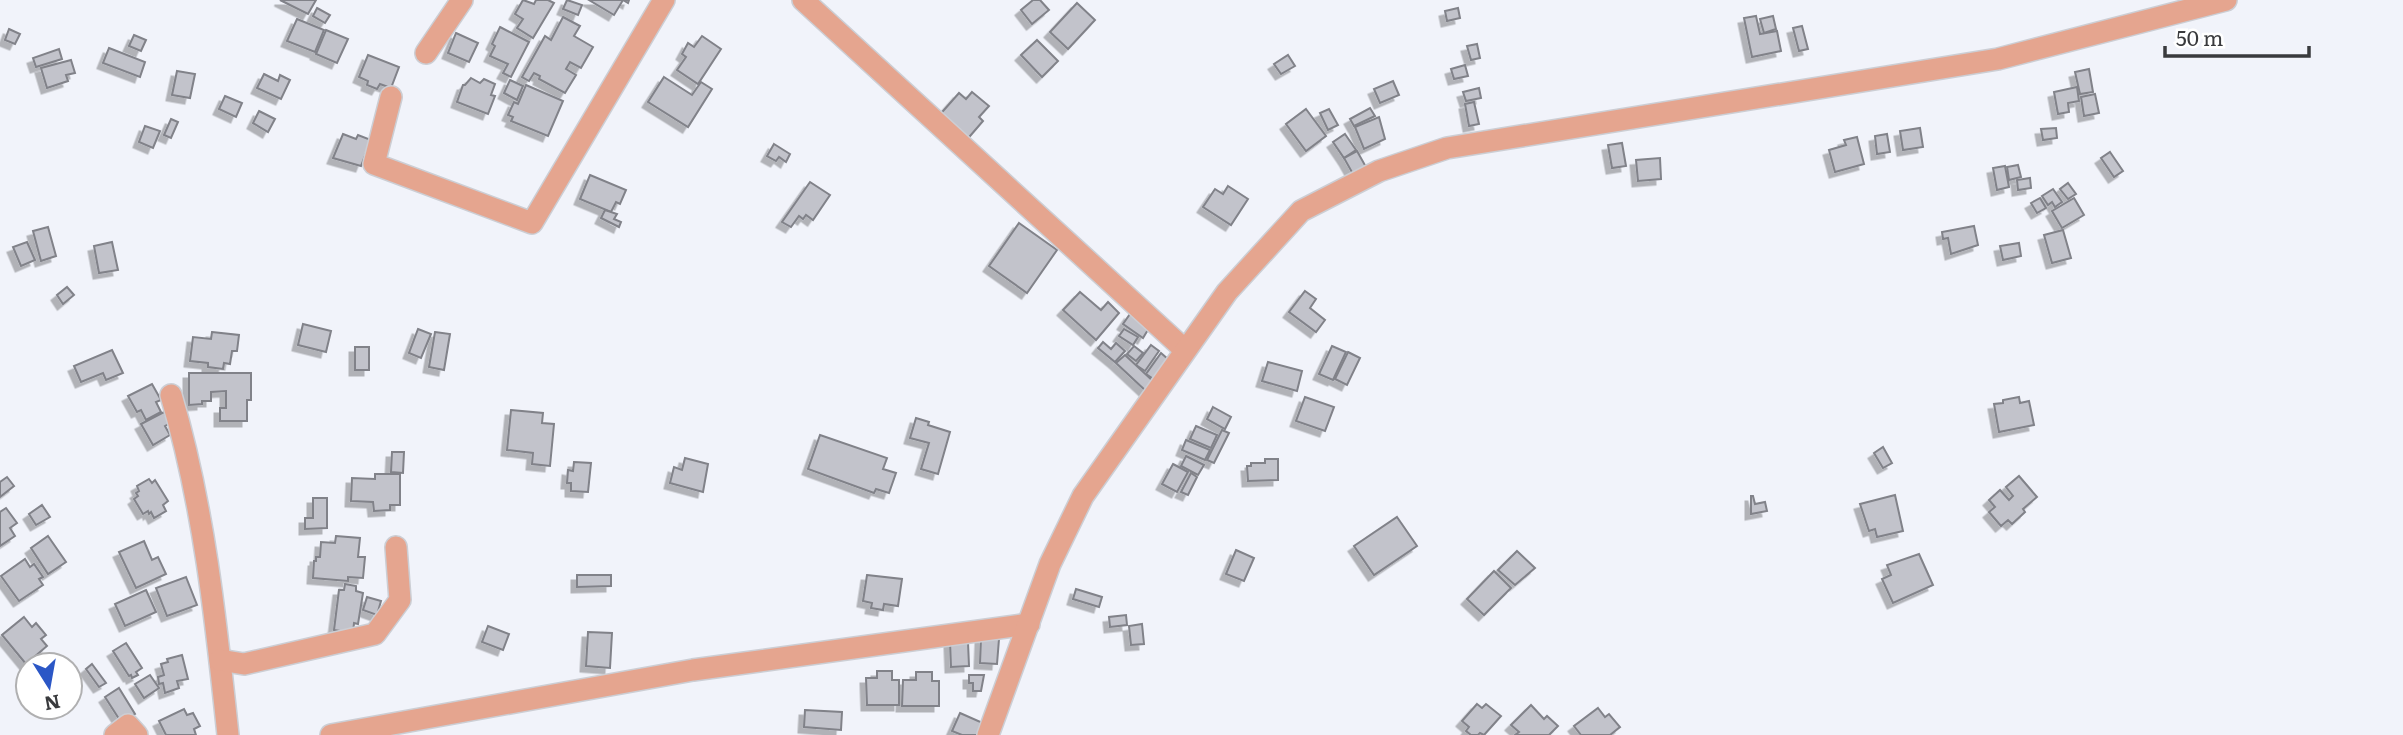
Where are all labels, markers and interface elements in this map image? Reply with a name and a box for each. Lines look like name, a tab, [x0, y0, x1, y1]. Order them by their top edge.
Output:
scale bar	[2165, 14, 2308, 58]
text: 50 m	[2176, 21, 2223, 52]
north arrow	[14, 651, 84, 721]
text: N	[42, 688, 63, 719]

